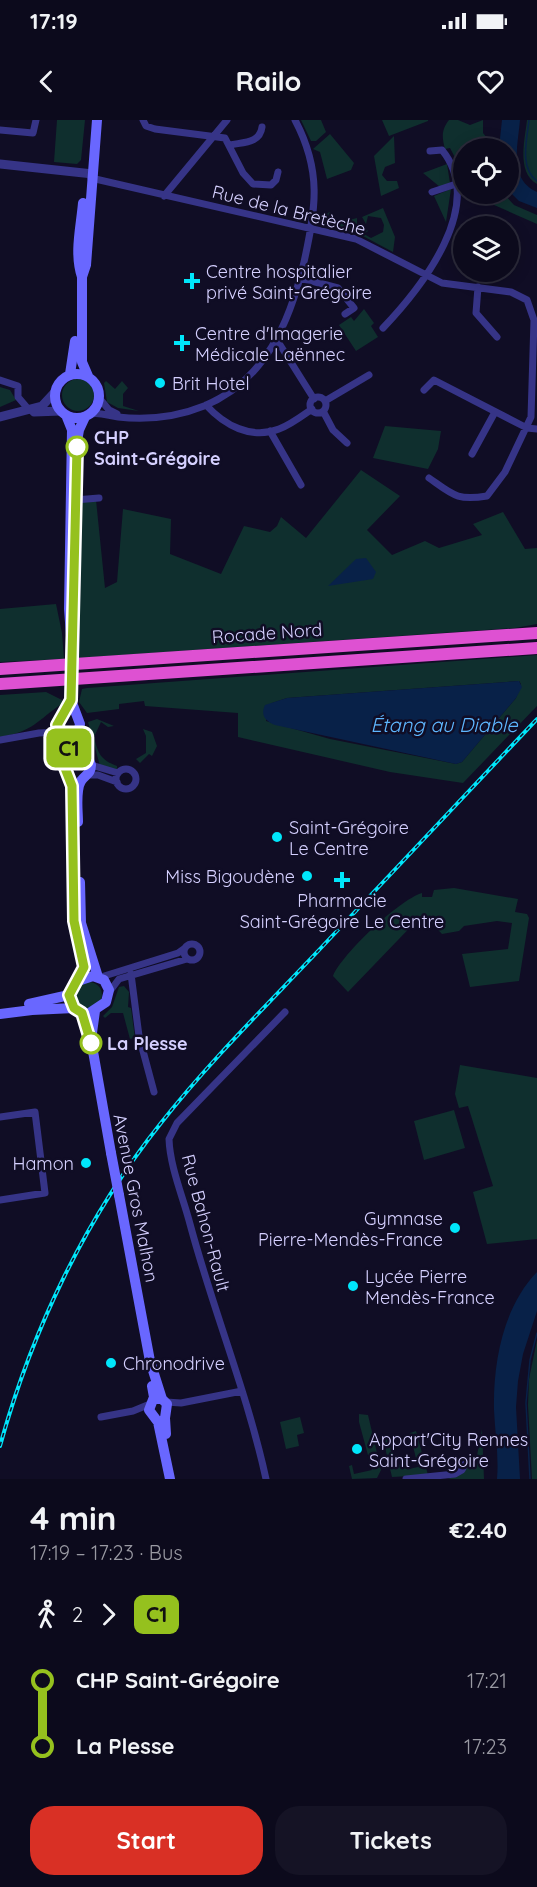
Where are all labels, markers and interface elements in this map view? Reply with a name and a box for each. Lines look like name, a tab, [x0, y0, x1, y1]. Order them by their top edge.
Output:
text: 17:19	[30, 7, 78, 35]
text: Railo	[236, 64, 301, 98]
icon: back	[30, 65, 63, 98]
icon: heart	[474, 65, 507, 98]
map controls	[453, 138, 519, 282]
button: locate	[453, 138, 519, 204]
street label: Rue de la Bretèche	[210, 180, 368, 240]
button: layers	[453, 216, 519, 282]
place label: Centre hospitalier privé Saint-Grégoire	[206, 260, 372, 304]
marker: Centre hospitalier privé Saint-Grégoire	[183, 272, 201, 290]
place label: Centre d'Imagerie Médicale Laënnec	[195, 322, 345, 366]
marker: Centre d'Imagerie Médicale Laënnec	[173, 334, 191, 352]
place label: Brit Hotel	[172, 372, 250, 395]
marker: Brit Hotel	[153, 376, 167, 390]
place label: CHP Saint-Grégoire	[94, 426, 221, 470]
marker: CHP Saint-Grégoire	[66, 436, 88, 458]
street label: Rocade Nord	[211, 618, 323, 648]
water label: Étang au Diable	[370, 712, 518, 737]
line badge: C1	[42, 728, 96, 768]
text: C1	[58, 735, 80, 761]
place label: Saint-Grégoire Le Centre	[289, 816, 409, 860]
marker: Saint-Grégoire Le Centre	[270, 830, 284, 844]
place label: Miss Bigoudène	[165, 865, 295, 888]
marker: Miss Bigoudène	[300, 869, 314, 883]
marker: Pharmacie Saint-Grégoire Le Centre	[335, 873, 349, 887]
place label: Pharmacie Saint-Grégoire Le Centre	[240, 889, 444, 933]
marker: La Plesse	[80, 1032, 102, 1054]
place label: La Plesse	[107, 1032, 188, 1055]
street label: Avenue Gros Malhon	[108, 1112, 164, 1284]
place label: Hamon	[12, 1152, 74, 1175]
street label: Rue Bahon-Rault	[177, 1152, 235, 1294]
marker: Hamon	[79, 1156, 93, 1170]
place label: Gymnase Pierre-Mendès-France	[258, 1207, 443, 1251]
marker: Gymnase Pierre-Mendès-France	[448, 1221, 462, 1235]
place label: Lycée Pierre Mendès-France	[365, 1265, 495, 1309]
marker: Lycée Pierre Mendès-France	[346, 1279, 360, 1293]
place label: Chronodrive	[123, 1352, 225, 1375]
marker: Chronodrive	[104, 1356, 118, 1370]
place label: Appart'City Rennes Saint-Grégoire	[369, 1428, 528, 1472]
marker: Appart'City Rennes Saint-Grégoire	[350, 1442, 364, 1456]
text: 4 min	[30, 1497, 117, 1538]
text: €2.40	[449, 1516, 507, 1544]
text: 17:19 – 17:23 · Bus	[30, 1540, 183, 1565]
icon: walk	[30, 1598, 63, 1631]
icon: forward	[92, 1598, 125, 1631]
text: C1	[146, 1601, 167, 1627]
text: 2	[72, 1602, 83, 1627]
text: CHP Saint-Grégoire	[76, 1666, 280, 1694]
text: 17:21	[467, 1668, 507, 1693]
text: La Plesse	[76, 1732, 175, 1760]
text: 17:23	[464, 1734, 507, 1759]
button: Start	[30, 1806, 263, 1875]
button: Tickets	[275, 1806, 507, 1875]

